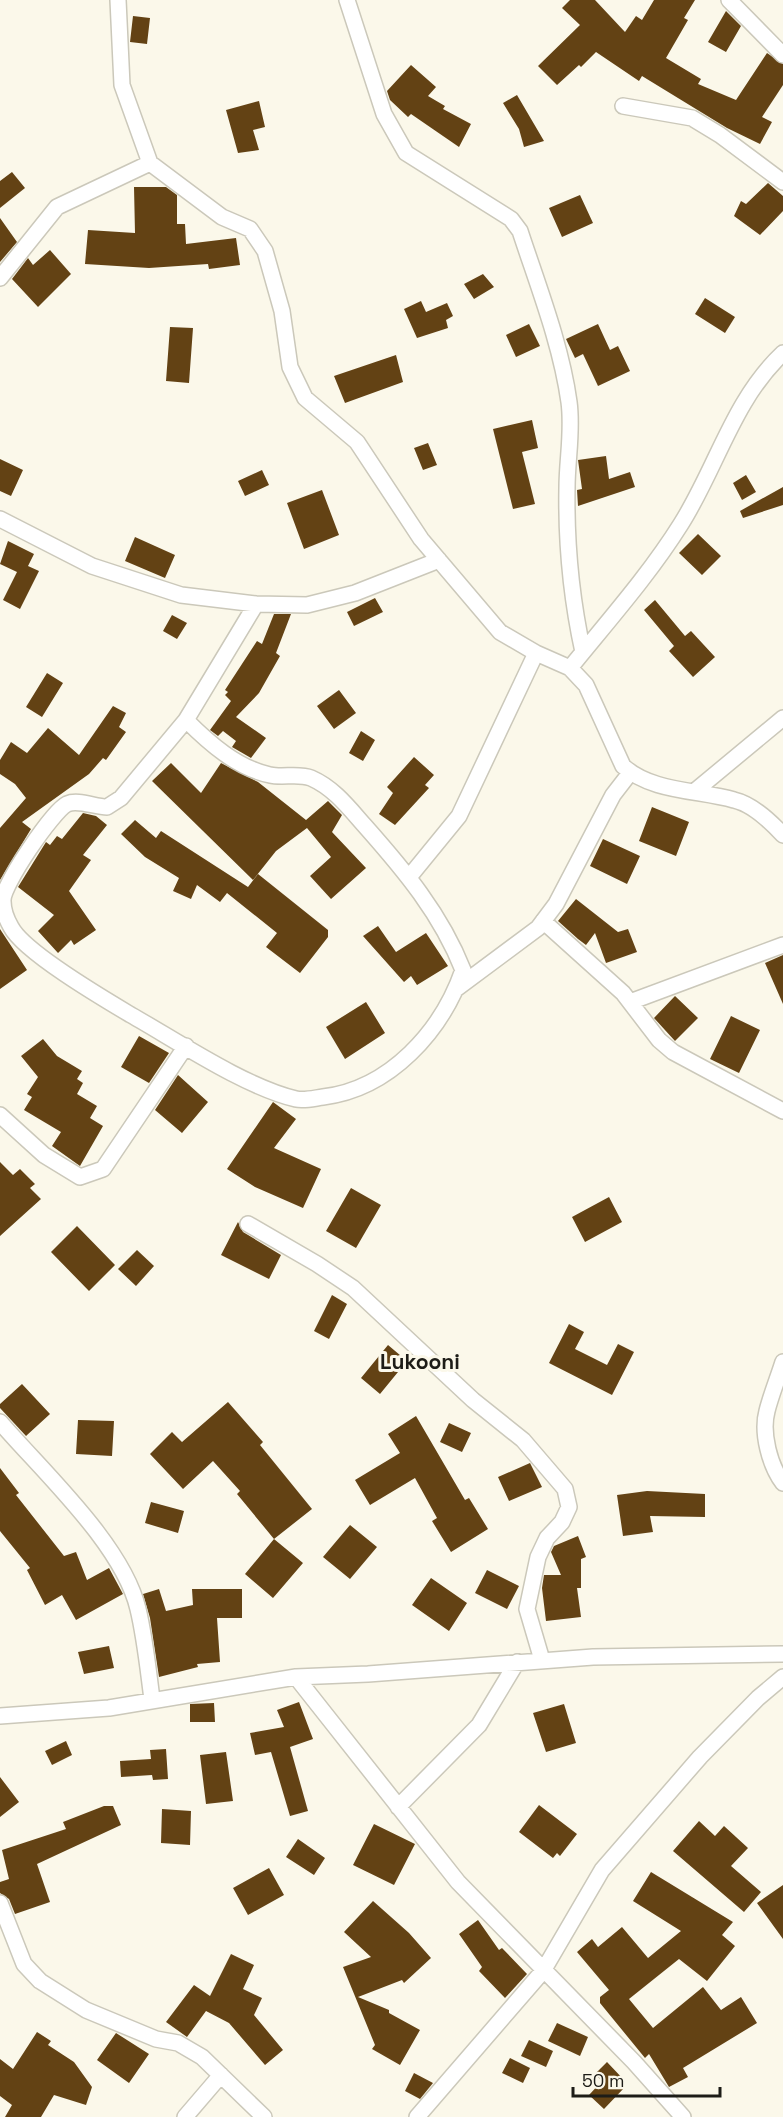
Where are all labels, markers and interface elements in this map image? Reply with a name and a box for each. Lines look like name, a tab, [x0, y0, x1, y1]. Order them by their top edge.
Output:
district label: Lukooni	[380, 1348, 460, 1375]
scale bar	[573, 2060, 720, 2098]
text: 50 m	[582, 2069, 624, 2092]

